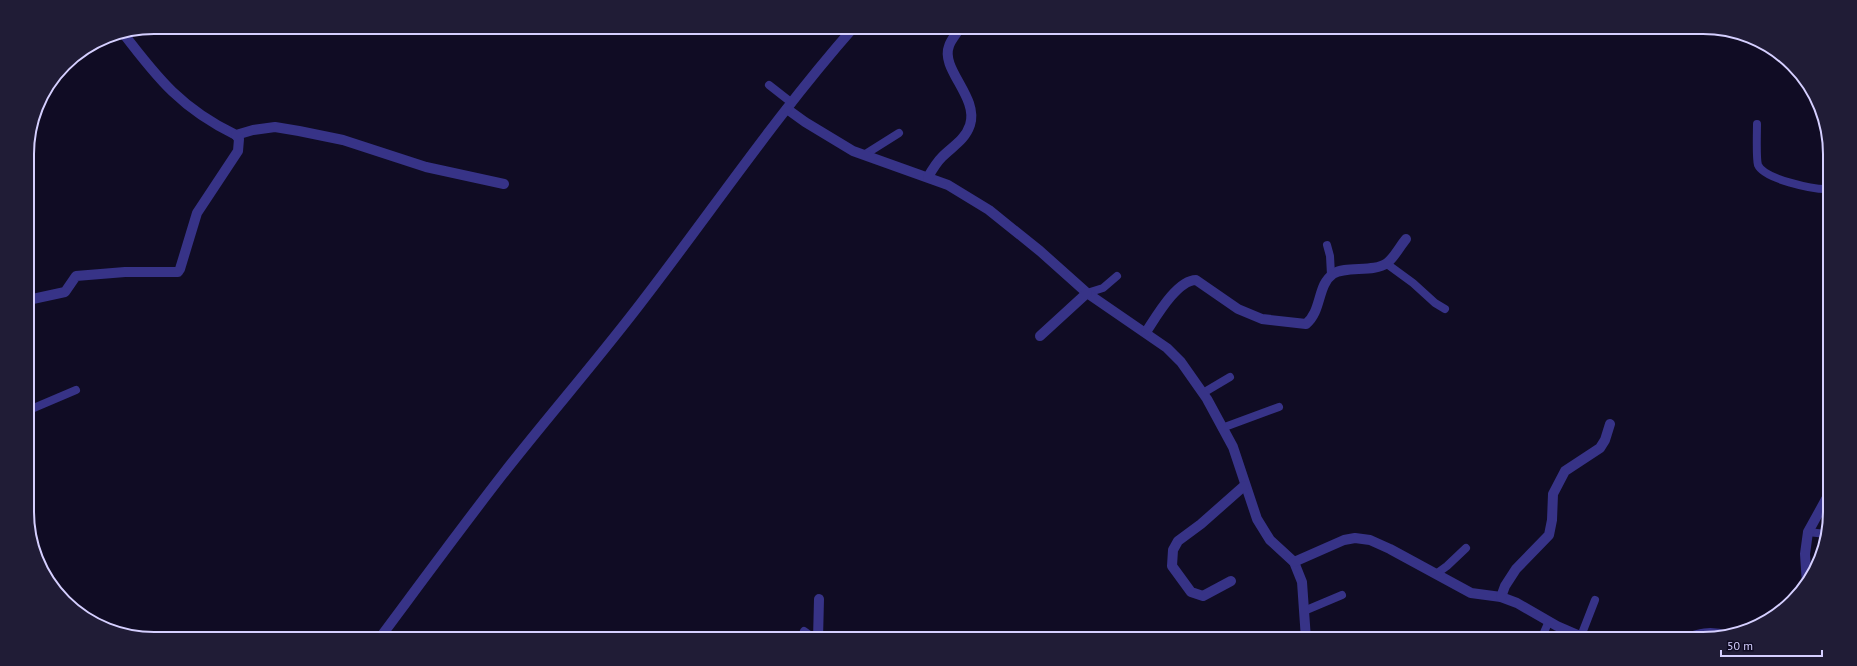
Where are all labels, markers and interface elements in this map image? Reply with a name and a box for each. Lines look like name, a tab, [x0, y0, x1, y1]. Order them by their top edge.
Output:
scale bar	[1721, 632, 1822, 658]
text: 50 m	[1727, 638, 1753, 653]

